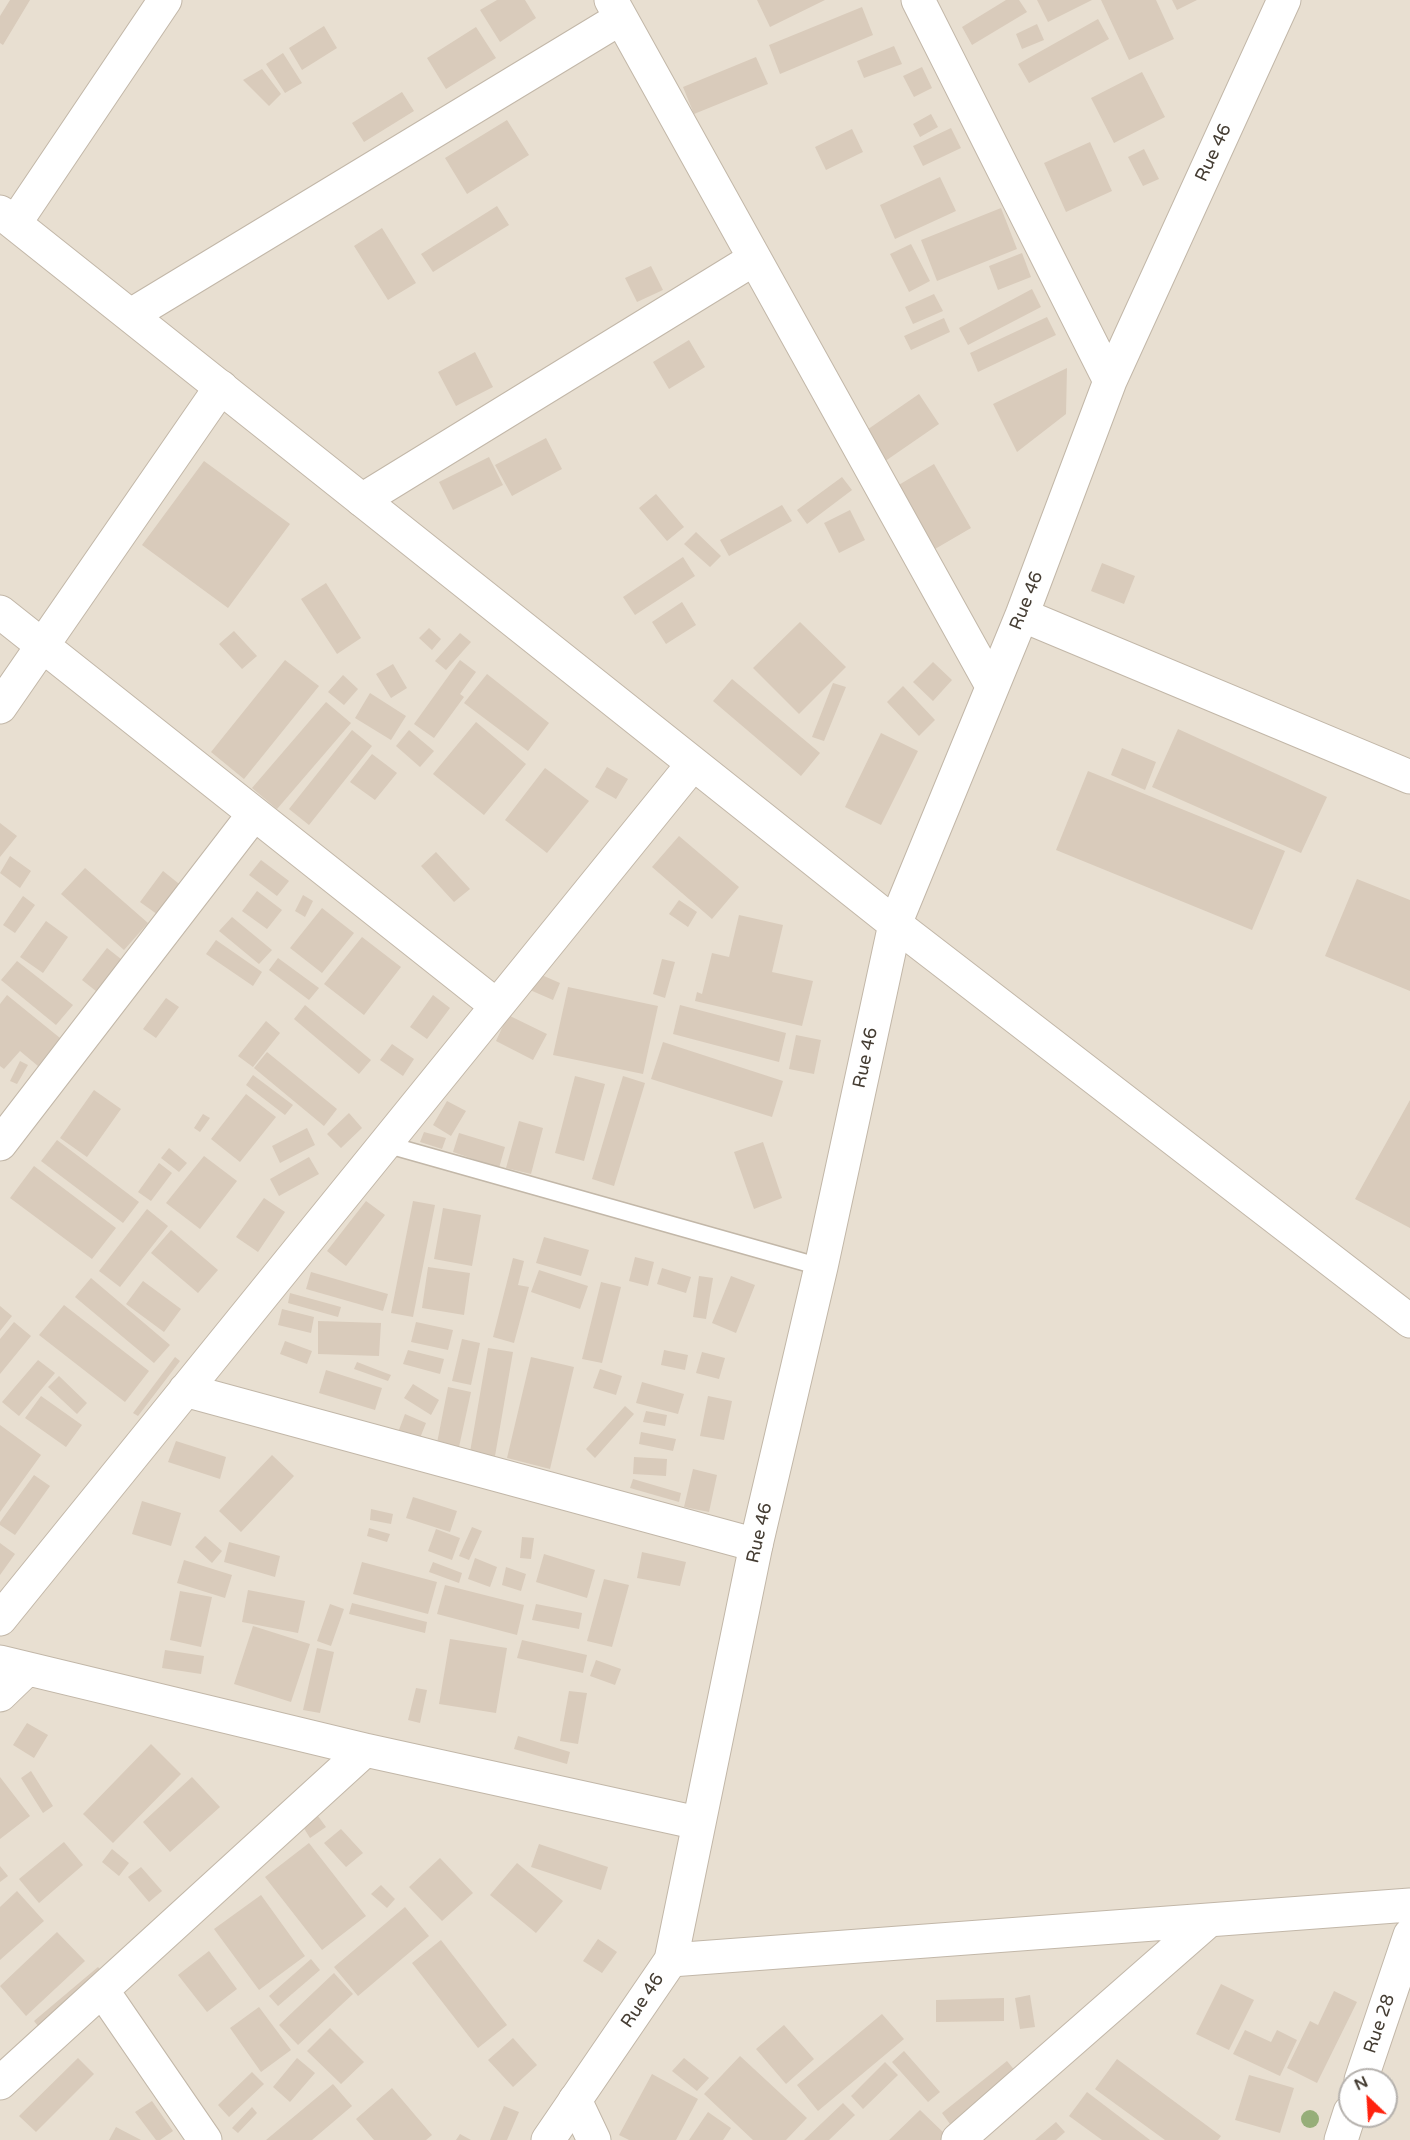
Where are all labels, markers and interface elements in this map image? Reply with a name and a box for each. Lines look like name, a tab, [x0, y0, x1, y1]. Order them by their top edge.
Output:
street label: Rue 46	[1191, 121, 1237, 185]
street label: Rue 46	[1006, 569, 1048, 633]
street label: Rue 46	[849, 1026, 883, 1090]
street label: Rue 46	[743, 1501, 777, 1565]
street label: Rue 46	[617, 1970, 669, 2032]
street label: Rue 28	[1360, 1992, 1400, 2056]
north arrow	[1338, 2068, 1398, 2128]
text: N	[1351, 2072, 1371, 2095]

